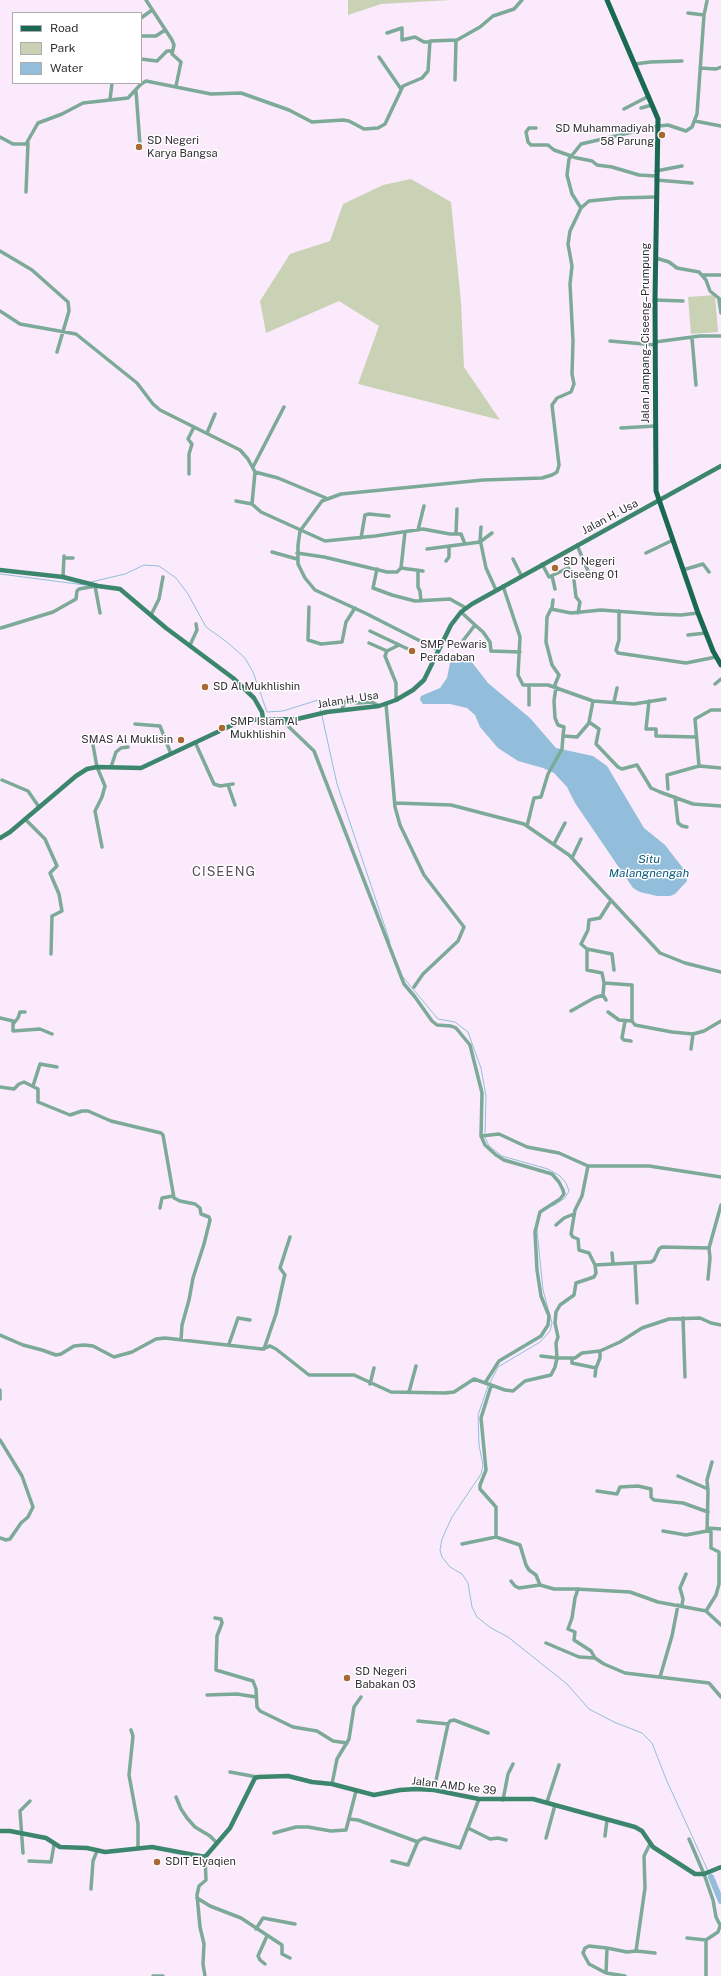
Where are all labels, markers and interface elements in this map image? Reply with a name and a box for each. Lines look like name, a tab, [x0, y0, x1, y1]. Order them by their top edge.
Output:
legend	[12, 12, 142, 84]
text: Road	[50, 21, 78, 35]
text: Park	[50, 41, 76, 55]
text: Water	[50, 61, 83, 75]
place label: SD Muhammadiyah 58 Parung	[555, 122, 654, 148]
marker: SD Muhammadiyah 58 Parung	[657, 130, 667, 140]
place label: SD Negeri Karya Bangsa	[147, 134, 218, 160]
marker: SD Negeri Karya Bangsa	[134, 142, 144, 152]
street label: Jalan Jampang–Ciseeng–Prumpung	[639, 243, 653, 423]
street label: Jalan H. Usa	[580, 497, 640, 537]
place label: SD Negeri Ciseeng 01	[563, 555, 618, 581]
marker: SD Negeri Ciseeng 01	[550, 563, 560, 573]
place label: SMP Pewaris Peradaban	[420, 638, 487, 664]
marker: SMP Pewaris Peradaban	[407, 646, 417, 656]
place label: SD Al Mukhlishin	[213, 680, 300, 694]
marker: SD Al Mukhlishin	[200, 682, 210, 692]
street label: Jalan H. Usa	[317, 689, 379, 711]
place label: SMP Islam Al Mukhlishin	[230, 715, 298, 741]
marker: SMP Islam Al Mukhlishin	[217, 723, 227, 733]
place label: SMAS Al Muklisin	[81, 733, 173, 747]
marker: SMAS Al Muklisin	[176, 735, 186, 745]
water label: Situ Malangnengah	[609, 852, 689, 880]
district label: CISEENG	[192, 864, 256, 880]
place label: SD Negeri Babakan 03	[355, 1665, 416, 1691]
marker: SD Negeri Babakan 03	[342, 1673, 352, 1683]
street label: Jalan AMD ke 39	[411, 1774, 497, 1798]
place label: SDIT Elyaqien	[165, 1855, 236, 1869]
marker: SDIT Elyaqien	[152, 1857, 162, 1867]

